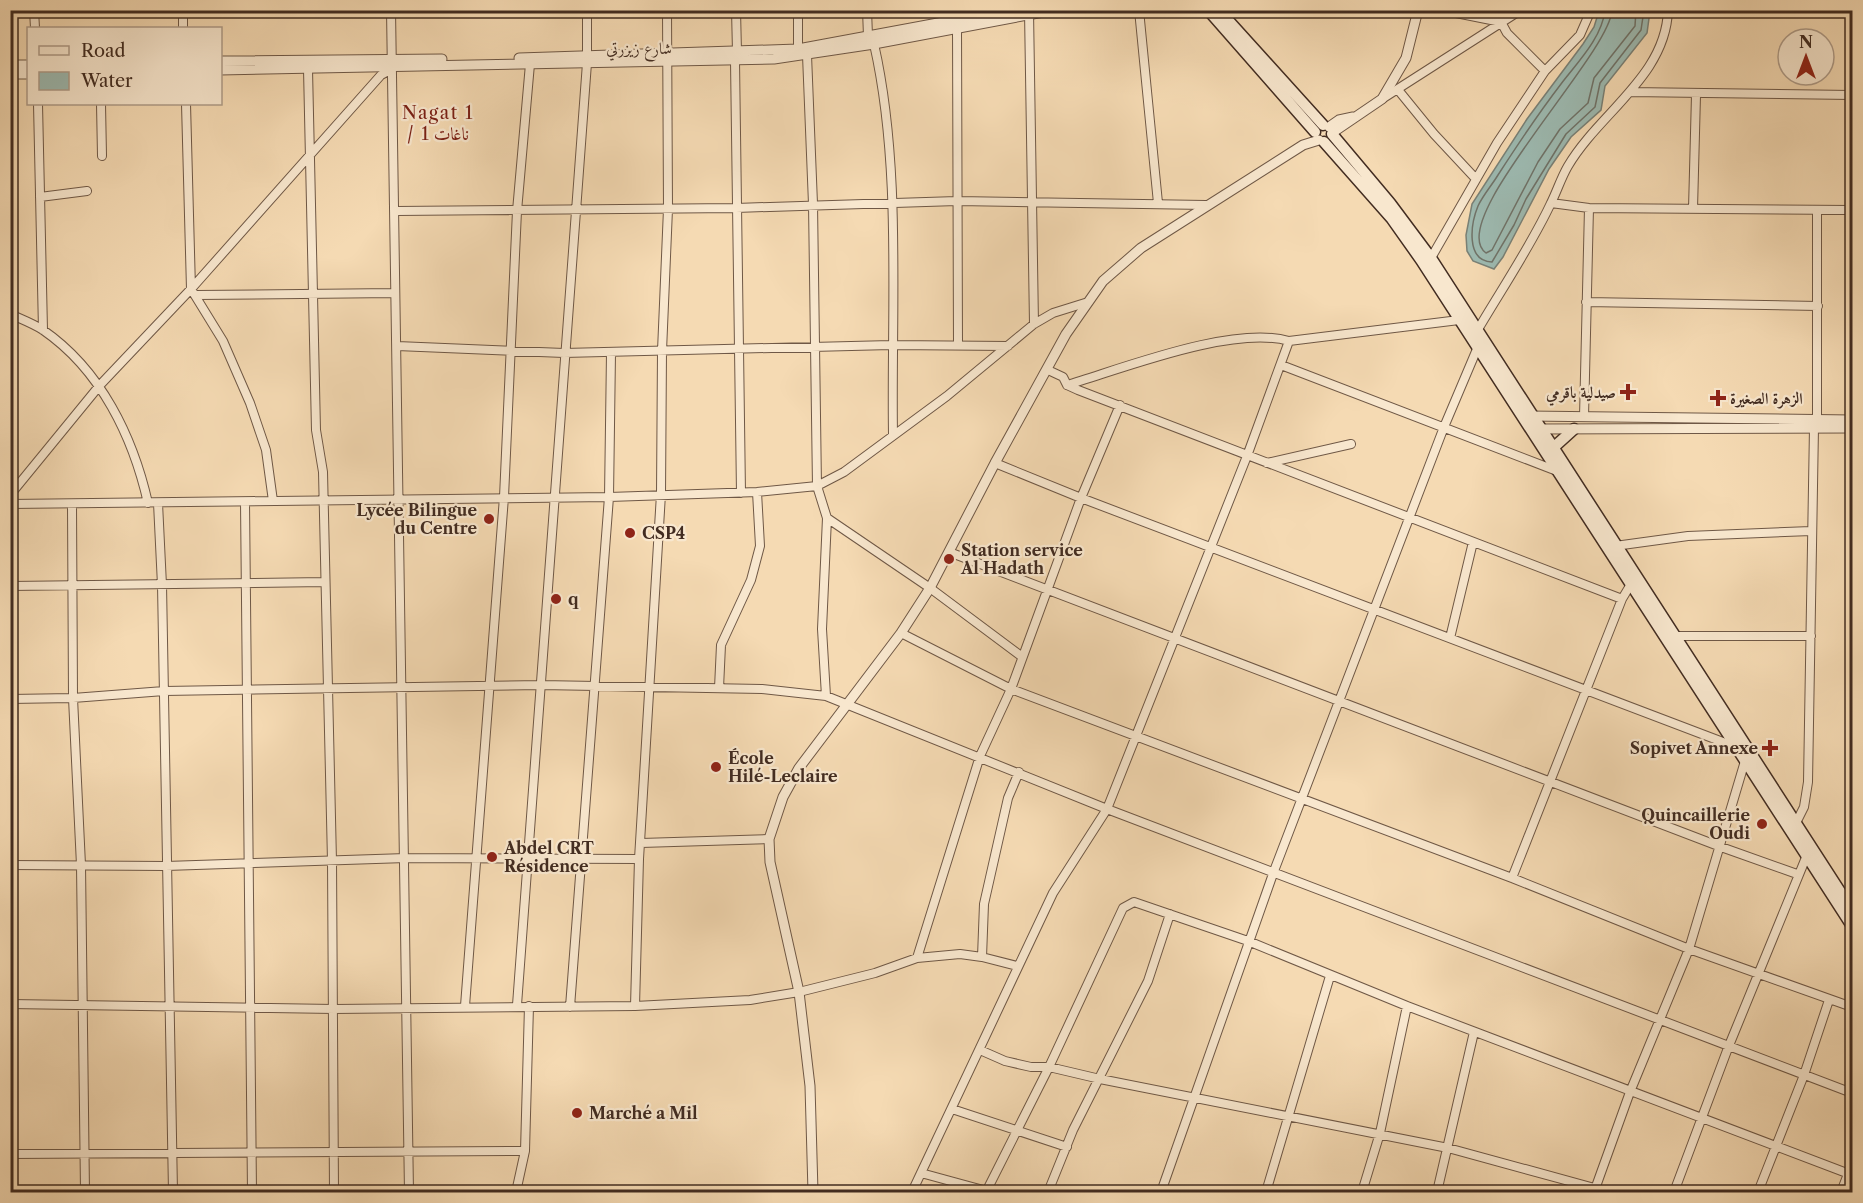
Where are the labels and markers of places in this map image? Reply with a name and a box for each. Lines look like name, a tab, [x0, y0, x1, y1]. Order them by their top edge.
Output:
place label: صيدلية باقرمي	[1545, 382, 1616, 406]
marker: صيدلية باقرمي	[1621, 385, 1635, 399]
place label: الزهرة الصغيرة	[1730, 388, 1803, 409]
marker: الزهرة الصغيرة	[1711, 391, 1725, 405]
place label: Lycée Bilingue du Centre	[356, 500, 477, 538]
marker: Lycée Bilingue du Centre	[482, 512, 496, 526]
place label: CSP4	[642, 523, 685, 543]
marker: CSP4	[623, 526, 637, 540]
place label: Station service Al Hadath	[960, 540, 1083, 578]
marker: Station service Al Hadath	[942, 552, 956, 566]
place label: q	[568, 589, 579, 609]
marker: q	[549, 592, 563, 606]
place label: Sopivet Annexe	[1630, 738, 1758, 758]
marker: Sopivet Annexe	[1763, 741, 1777, 755]
place label: École Hilé-Leclaire	[728, 748, 838, 786]
marker: École Hilé-Leclaire	[709, 760, 723, 774]
place label: Quincaillerie Oudi	[1641, 805, 1750, 843]
marker: Quincaillerie Oudi	[1755, 817, 1769, 831]
place label: Abdel CRT Résidence	[503, 838, 595, 876]
marker: Abdel CRT Résidence	[485, 850, 499, 864]
place label: Marché a Mil	[589, 1103, 698, 1123]
marker: Marché a Mil	[570, 1106, 584, 1120]

